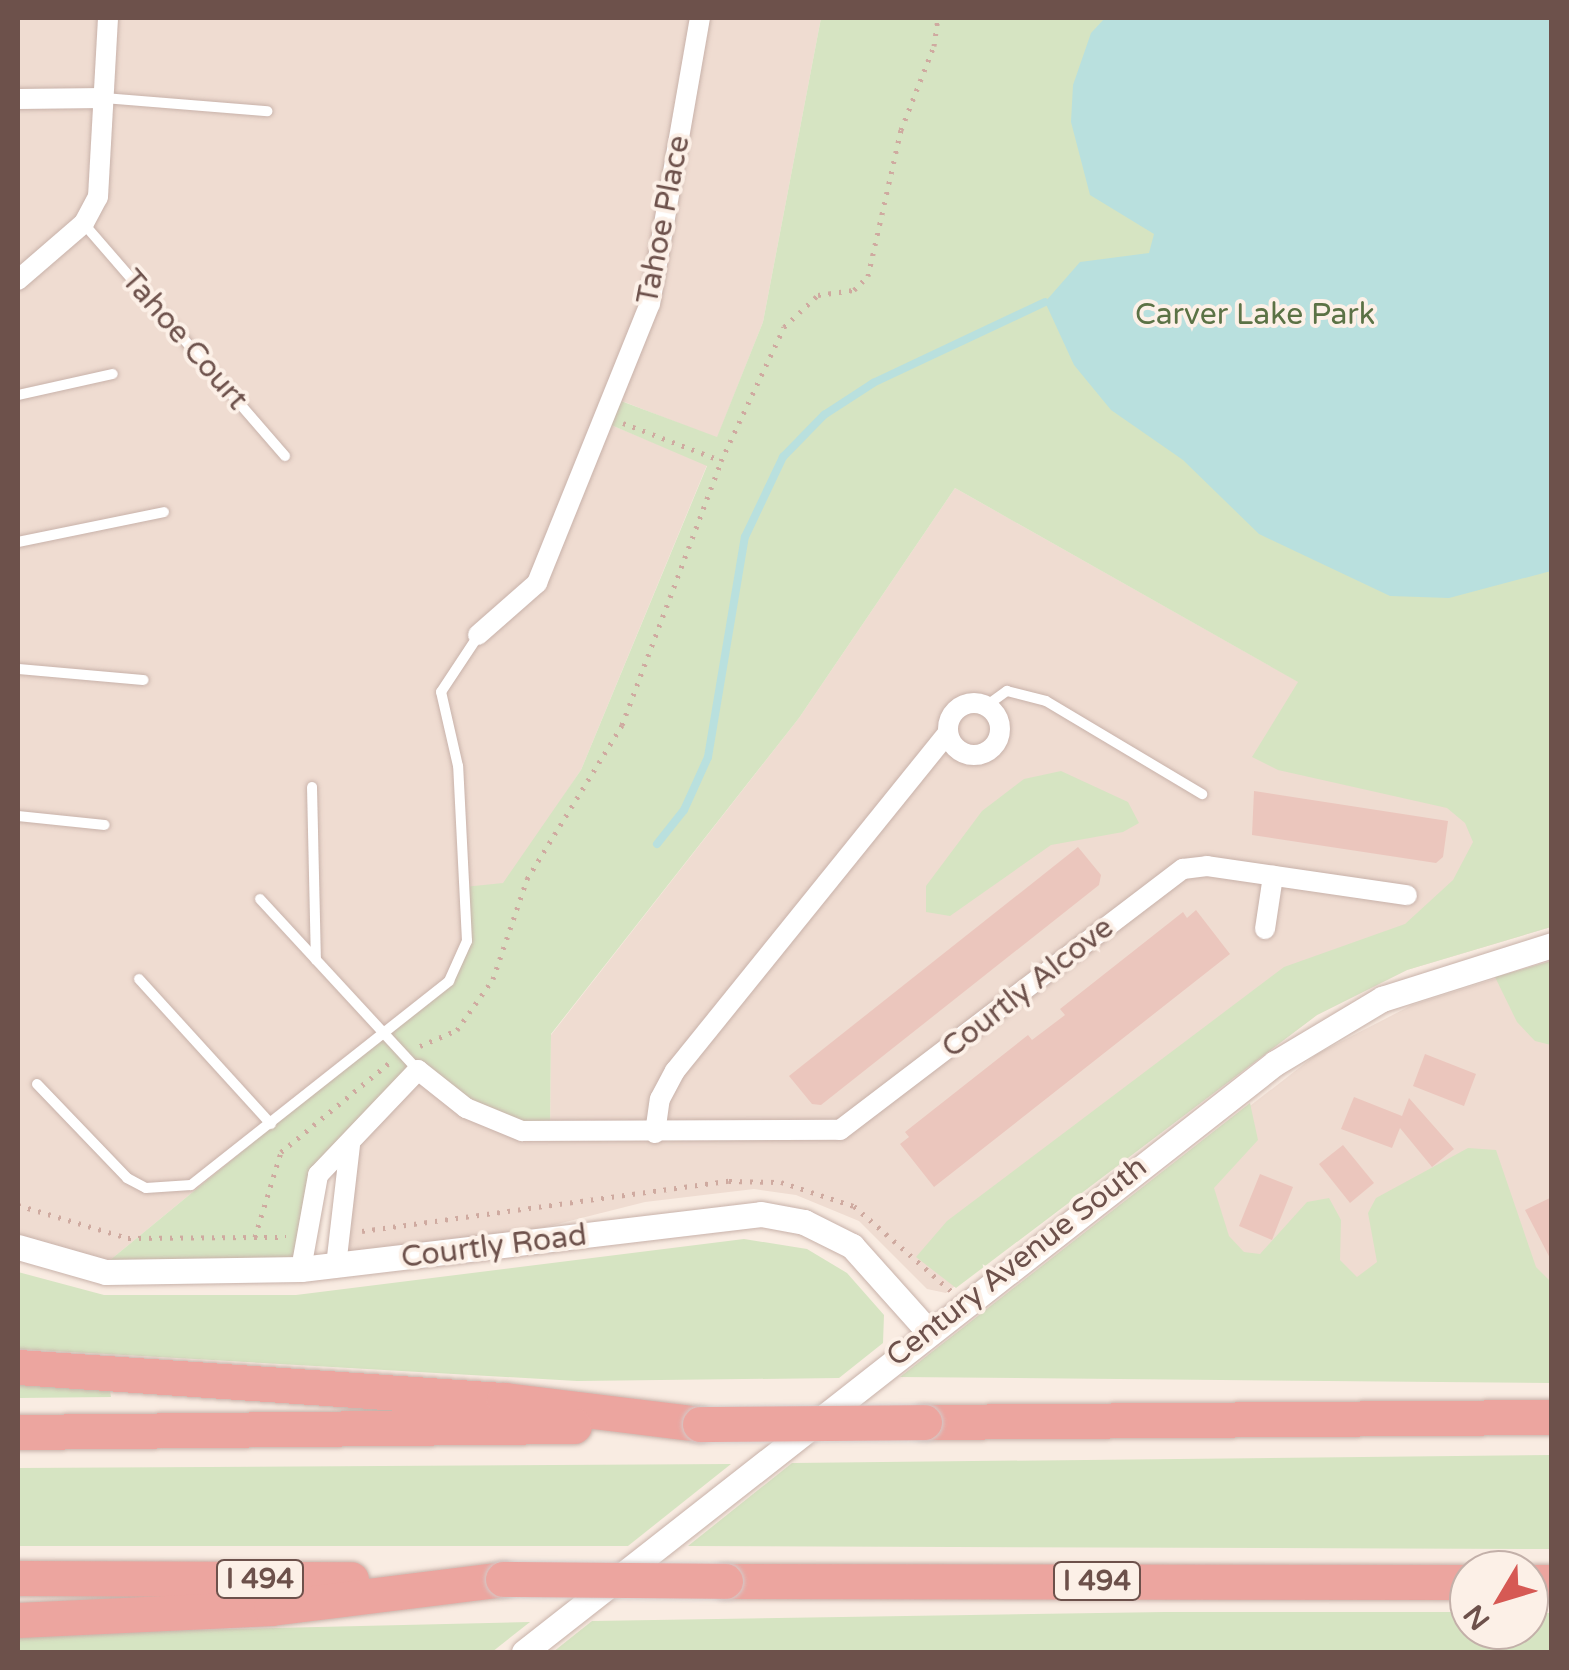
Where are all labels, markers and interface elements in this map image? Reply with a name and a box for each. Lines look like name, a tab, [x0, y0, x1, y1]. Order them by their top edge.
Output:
street label: Tahoe Place	[630, 133, 698, 307]
street label: Tahoe Court	[113, 263, 255, 417]
park label: Carver Lake Park	[1135, 297, 1375, 333]
street label: Courtly Alcove	[935, 910, 1121, 1066]
street label: Century Avenue South	[880, 1149, 1154, 1375]
street label: Courtly Road	[399, 1218, 589, 1276]
north arrow	[1449, 1550, 1549, 1650]
road number: I 494	[215, 1556, 305, 1602]
road number: I 494	[1052, 1558, 1142, 1604]
text: N	[1457, 1598, 1497, 1637]

